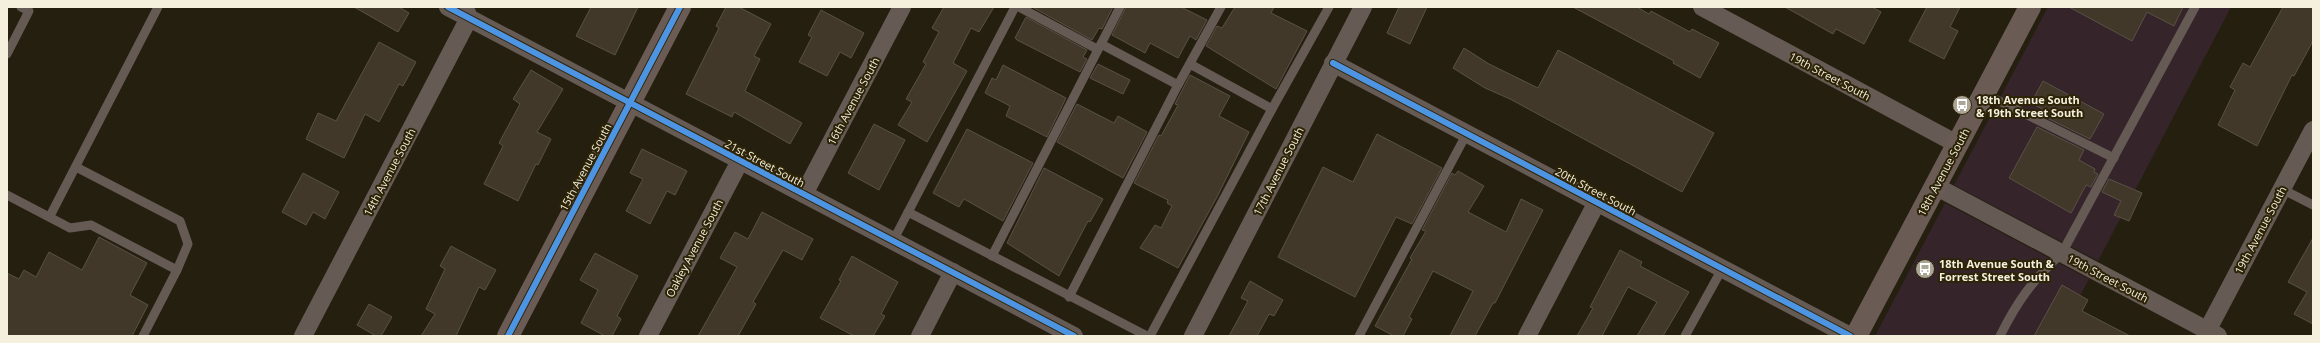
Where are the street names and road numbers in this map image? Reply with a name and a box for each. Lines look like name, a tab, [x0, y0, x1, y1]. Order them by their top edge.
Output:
street label: 19th Street South	[1787, 48, 1873, 104]
street label: 16th Avenue South	[824, 55, 882, 147]
street label: 15th Avenue South	[556, 121, 614, 213]
street label: 17th Avenue South	[1249, 124, 1307, 218]
street label: 14th Avenue South	[360, 126, 418, 218]
street label: 18th Avenue South	[1914, 126, 1972, 218]
street label: 21st Street South	[723, 136, 807, 190]
street label: 20th Street South	[1553, 163, 1639, 219]
street label: 19th Avenue South	[2231, 184, 2289, 276]
street label: Oakley Avenue South	[662, 196, 726, 300]
street label: 19th Street South	[2065, 250, 2151, 306]

